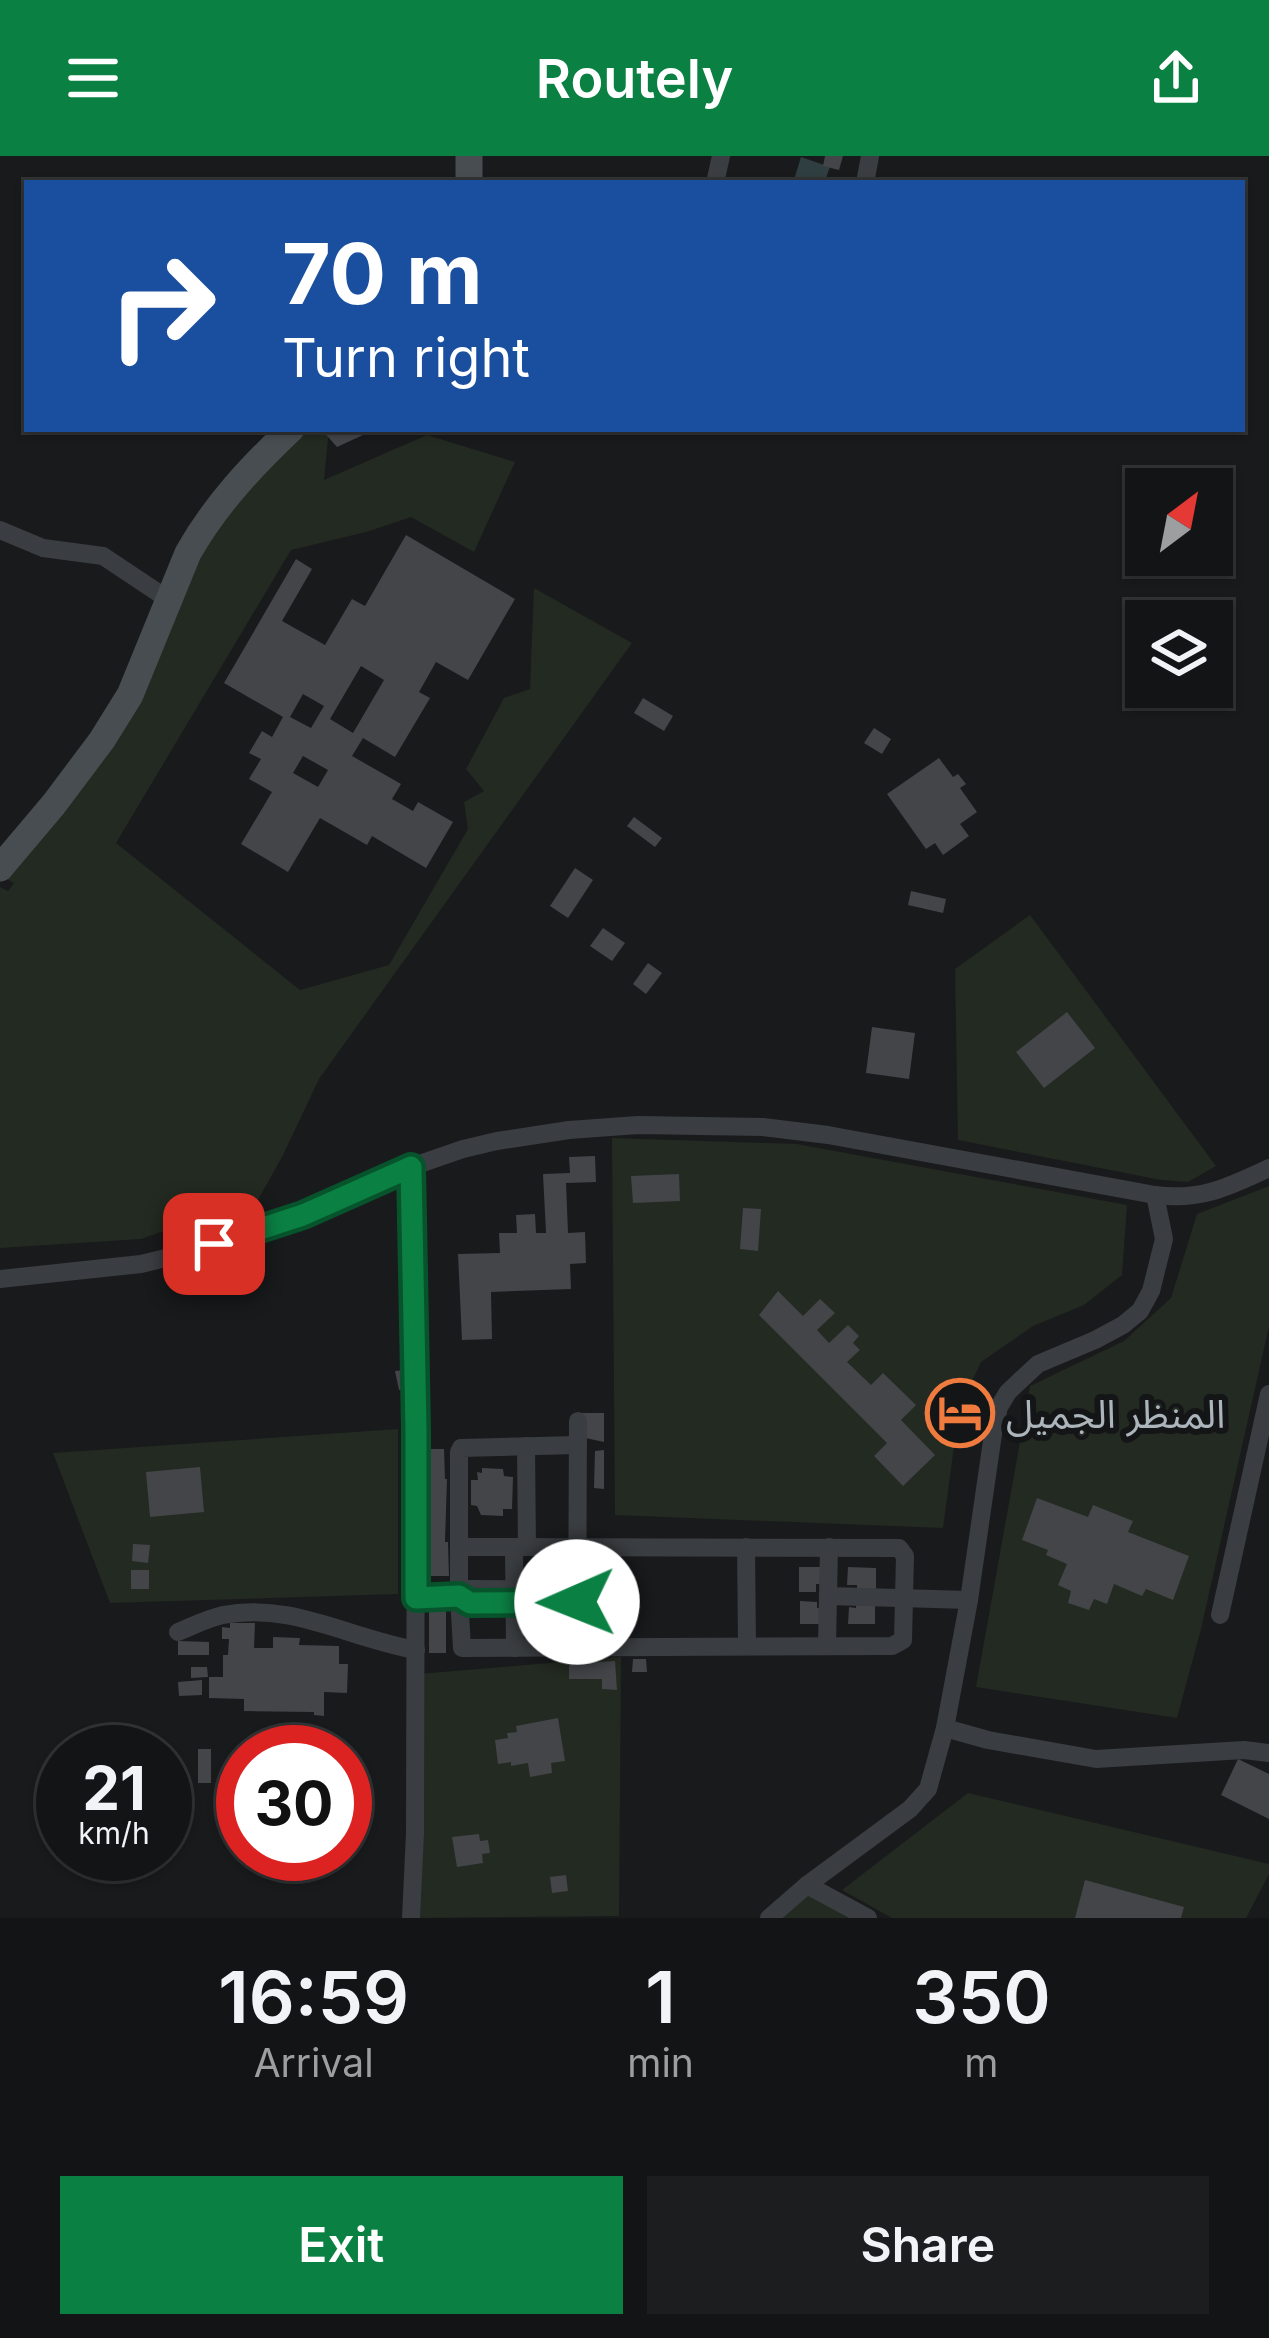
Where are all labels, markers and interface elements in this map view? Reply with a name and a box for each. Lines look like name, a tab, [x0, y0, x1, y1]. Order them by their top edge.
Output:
icon: menu	[60, 45, 126, 111]
icon: share	[1143, 45, 1209, 111]
text: Routely	[536, 46, 733, 111]
text: 70 m	[282, 223, 483, 324]
icon: right	[84, 228, 240, 384]
text: Turn right	[282, 325, 530, 390]
north arrow	[1125, 468, 1233, 576]
map controls	[1125, 468, 1233, 708]
button: layers	[1125, 600, 1233, 708]
pin	[163, 1193, 265, 1295]
icon: arrive	[181, 1211, 247, 1277]
hotel icon: المنظر الجميل	[925, 1378, 995, 1448]
place label: المنظر الجميل	[1006, 1390, 1225, 1437]
position arrow	[514, 1539, 640, 1665]
speed limit sign: 30	[216, 1725, 372, 1881]
text: 21	[82, 1752, 146, 1824]
text: km/h	[78, 1815, 150, 1851]
text: 16:59	[218, 1953, 409, 2040]
text: 1	[645, 1953, 676, 2040]
text: 350	[912, 1953, 1051, 2040]
text: Arrival	[254, 2039, 374, 2086]
text: min	[627, 2039, 694, 2086]
text: m	[964, 2039, 999, 2086]
button: Exit	[60, 2176, 623, 2314]
button: Share	[647, 2176, 1209, 2314]

